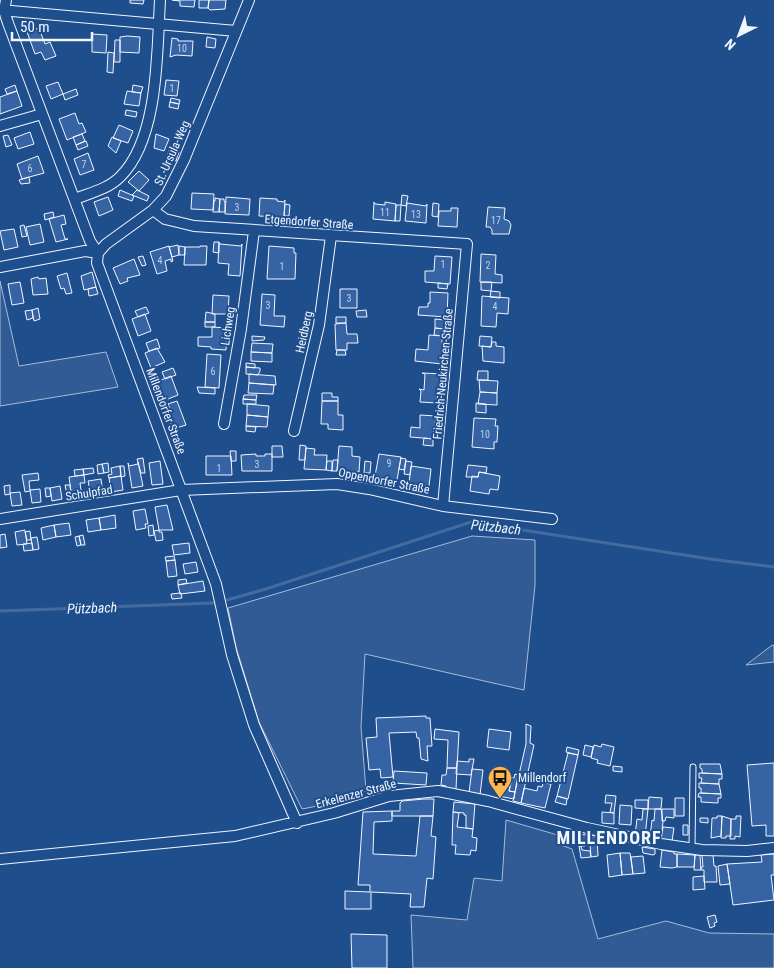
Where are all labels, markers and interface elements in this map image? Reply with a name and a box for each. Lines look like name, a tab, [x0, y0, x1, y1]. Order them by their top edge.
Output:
scale bar	[12, 10, 92, 42]
north arrow	[714, 10, 764, 60]
text: 50 m	[20, 18, 50, 36]
text: N	[722, 36, 739, 53]
house number: 10	[177, 43, 187, 54]
house number: 1	[170, 83, 174, 94]
street label: St.-Ursula-Weg	[151, 118, 193, 188]
house number: 7	[82, 159, 87, 170]
house number: 6	[28, 163, 33, 174]
house number: 3	[235, 202, 240, 213]
house number: 11	[380, 207, 390, 218]
house number: 13	[411, 209, 421, 220]
street label: Etgendorfer Straße	[264, 212, 354, 232]
house number: 17	[491, 215, 501, 226]
house number: 4	[158, 255, 163, 266]
house number: 1	[441, 259, 445, 270]
house number: 2	[486, 260, 491, 271]
house number: 1	[280, 261, 284, 272]
house number: 3	[347, 293, 352, 304]
house number: 3	[266, 300, 271, 311]
house number: 4	[493, 301, 498, 312]
street label: Lichweg	[218, 305, 238, 346]
street label: Friedrich-Neukirchen-Straße	[430, 308, 456, 440]
street label: Heidberg	[293, 310, 315, 354]
street label: Millendorfer Straße	[143, 366, 189, 456]
house number: 6	[211, 366, 216, 377]
house number: 10	[480, 429, 490, 440]
house number: 9	[387, 458, 392, 469]
house number: 3	[255, 459, 260, 470]
house number: 1	[217, 463, 221, 474]
street label: Oppendorfer Straße	[337, 465, 431, 497]
street label: Schulpfad	[64, 482, 114, 504]
water label: Pützbach	[470, 516, 522, 538]
water label: Pützbach	[67, 599, 117, 617]
bus stop icon: Millendorf	[487, 765, 513, 799]
place label: Millendorf	[518, 771, 566, 785]
street label: Erkelenzer Straße	[314, 776, 398, 811]
district label: MILLENDORF	[556, 827, 662, 848]

